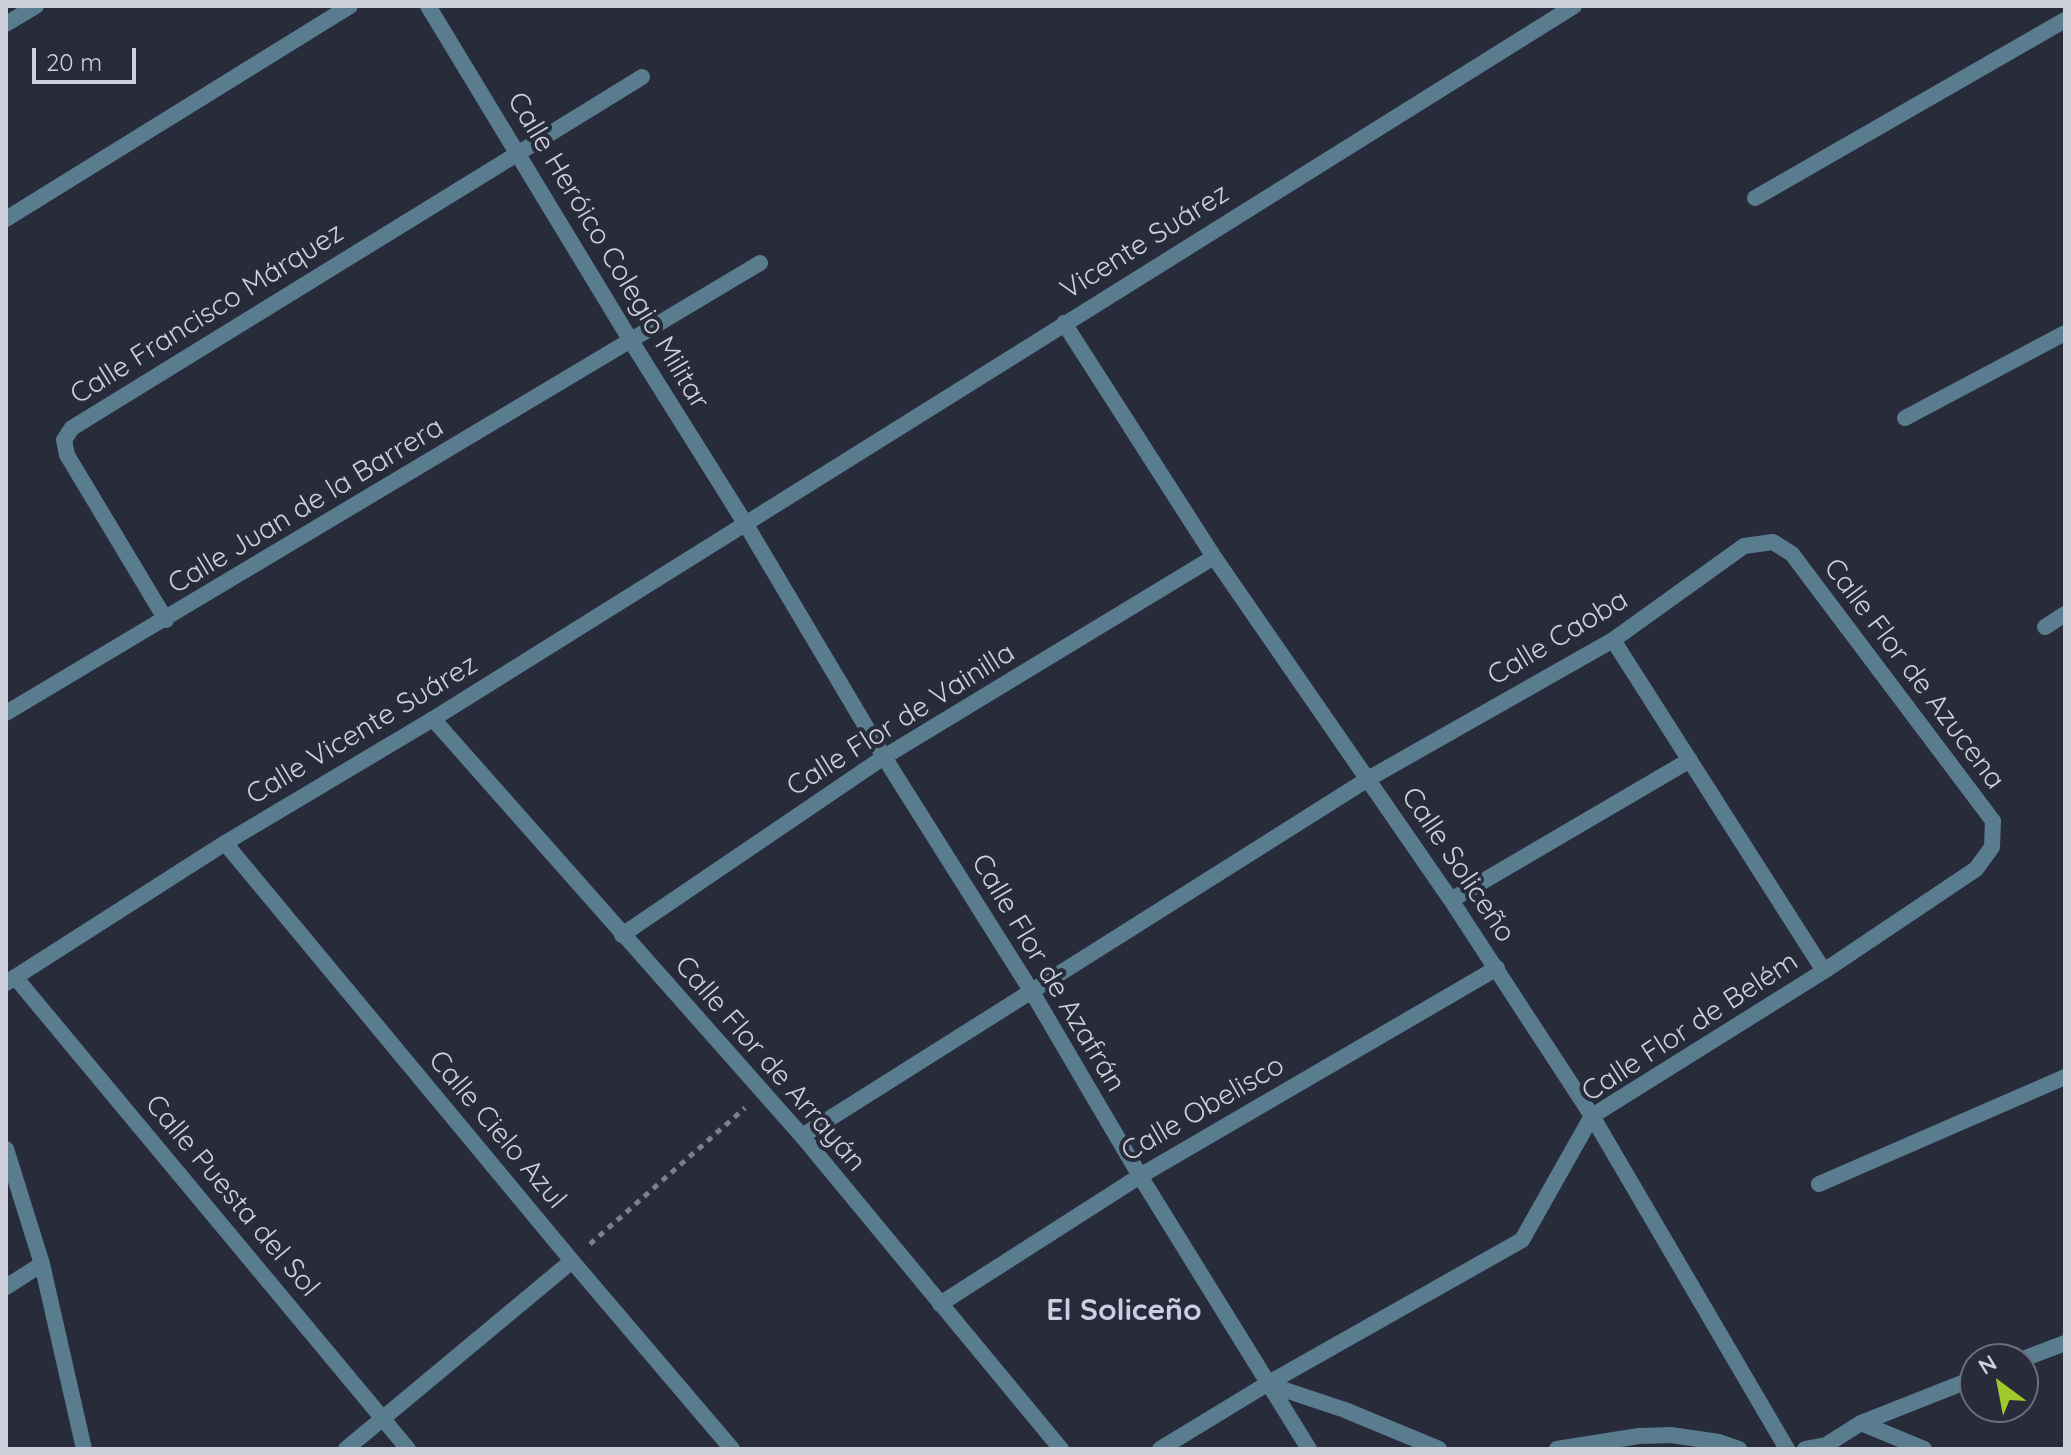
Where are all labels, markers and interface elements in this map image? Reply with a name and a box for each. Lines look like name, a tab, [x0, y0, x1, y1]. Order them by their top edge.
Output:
scale bar	[36, 32, 140, 82]
text: 20 m	[46, 47, 102, 77]
street label: Calle Heróico Colegio Militar	[500, 86, 716, 416]
street label: Vicente Suárez	[1055, 177, 1235, 307]
street label: Calle Francisco Márquez	[64, 216, 350, 412]
street label: Calle Juan de la Barrera	[162, 411, 450, 601]
street label: Calle Flor de Azucena	[1816, 552, 2012, 796]
street label: Calle Caoba	[1482, 583, 1634, 693]
street label: Calle Flor de Vainilla	[781, 636, 1021, 804]
street label: Calle Vicente Suárez	[241, 648, 483, 812]
street label: Calle Soliceño	[1394, 781, 1522, 949]
street label: Calle Flor de Azafrán	[964, 848, 1132, 1098]
street label: Calle Flor de Belém	[1576, 945, 1804, 1109]
street label: Calle Flor de Arrayán	[667, 949, 873, 1179]
street label: Calle Cielo Azul	[421, 1044, 573, 1216]
street label: Calle Obelisco	[1116, 1049, 1290, 1169]
street label: Calle Puesta del Sol	[138, 1088, 326, 1304]
district label: El Soliceño	[1046, 1293, 1202, 1329]
north arrow	[1959, 1343, 2039, 1423]
text: N	[1973, 1348, 2002, 1381]

